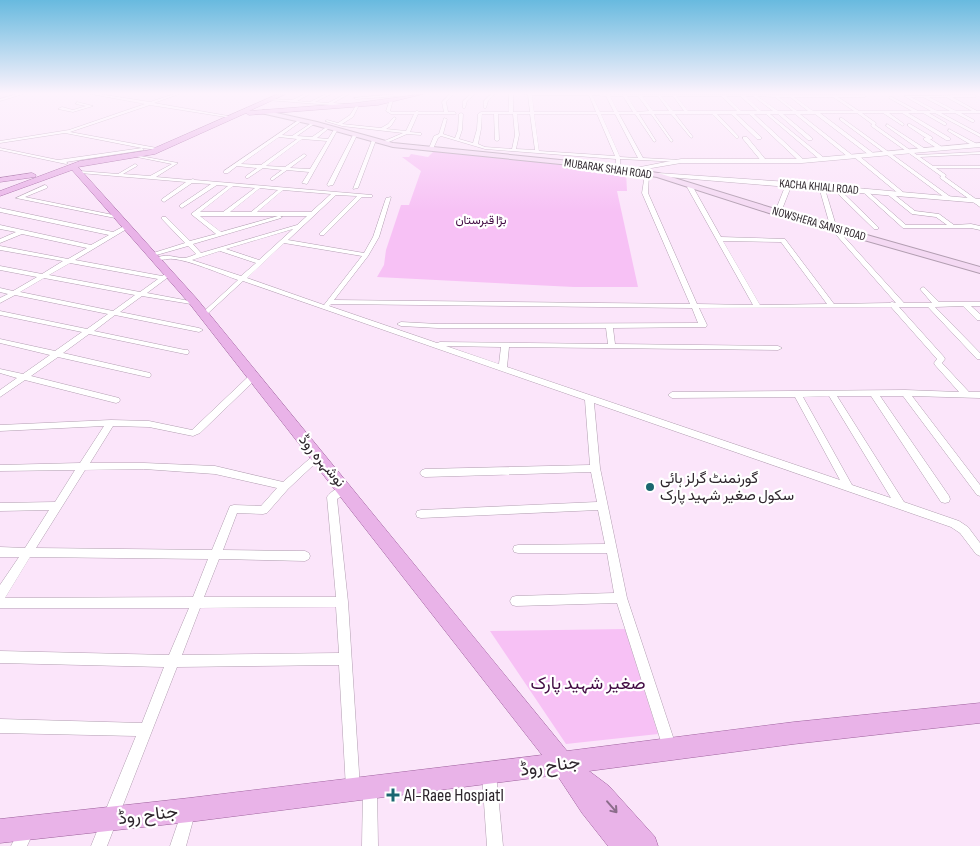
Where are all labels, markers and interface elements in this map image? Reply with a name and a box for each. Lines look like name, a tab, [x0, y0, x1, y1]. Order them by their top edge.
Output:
street label: MUBARAK SHAH ROAD	[563, 155, 653, 183]
street label: KACHA KHIALI ROAD	[779, 176, 859, 198]
street label: NOWSHERA SANSI ROAD	[770, 203, 868, 245]
park label: بڑا قبرستان	[455, 213, 507, 228]
street label: نوشہرہ روڈ	[294, 431, 350, 491]
place label: گورنمنٹ گرلز ہائی سکول صغیر شہید پارک	[660, 469, 794, 505]
marker: گورنمنٹ گرلز ہائی سکول صغیر شہید پارک	[644, 481, 656, 493]
park label: صغیر شہید پارک	[530, 673, 646, 695]
street label: جناح روڈ	[519, 751, 581, 782]
place label: Al-Raee Hospiatl	[403, 785, 504, 806]
marker: Al-Raee Hospiatl	[386, 788, 400, 802]
street label: جناح روڈ	[117, 801, 179, 830]
one-way arrow	[607, 801, 618, 814]

